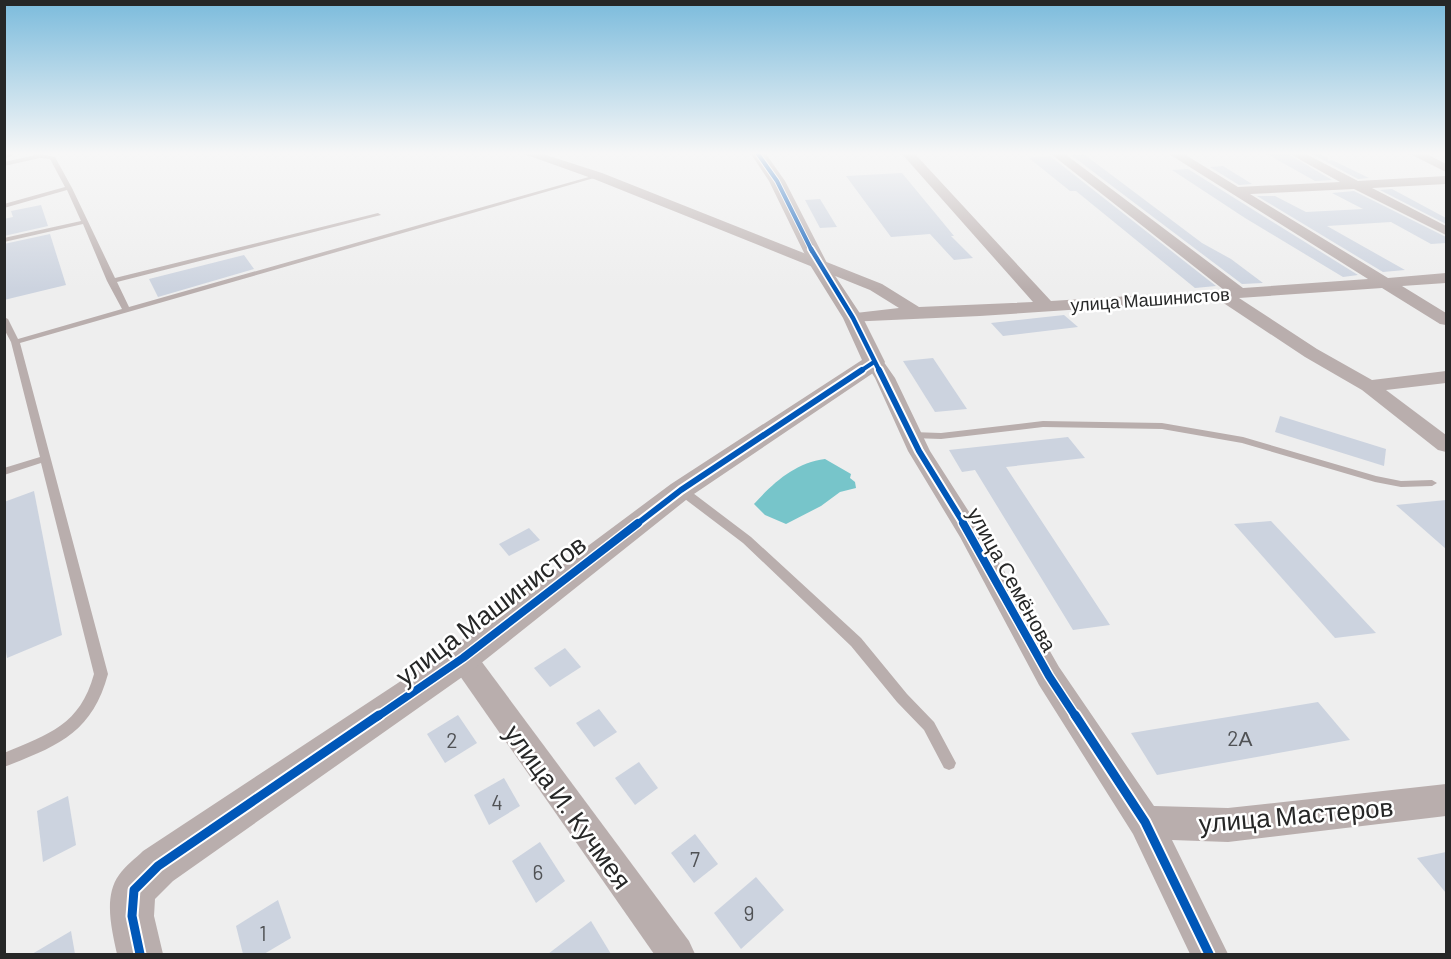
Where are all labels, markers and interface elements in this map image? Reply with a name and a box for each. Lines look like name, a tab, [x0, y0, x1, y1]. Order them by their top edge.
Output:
street label: улица Машинистов	[1070, 282, 1230, 316]
street label: улица Семёнова	[963, 503, 1063, 656]
street label: улица Машинистов	[389, 527, 591, 691]
street label: улица И. Кучмея	[499, 718, 639, 894]
house number: 2А	[1227, 725, 1253, 750]
house number: 2	[446, 727, 458, 752]
house number: 4	[491, 789, 503, 814]
street label: улица Мастеров	[1198, 790, 1394, 838]
house number: 7	[690, 846, 700, 871]
house number: 6	[533, 859, 543, 884]
house number: 9	[744, 900, 754, 925]
house number: 1	[259, 920, 267, 945]

